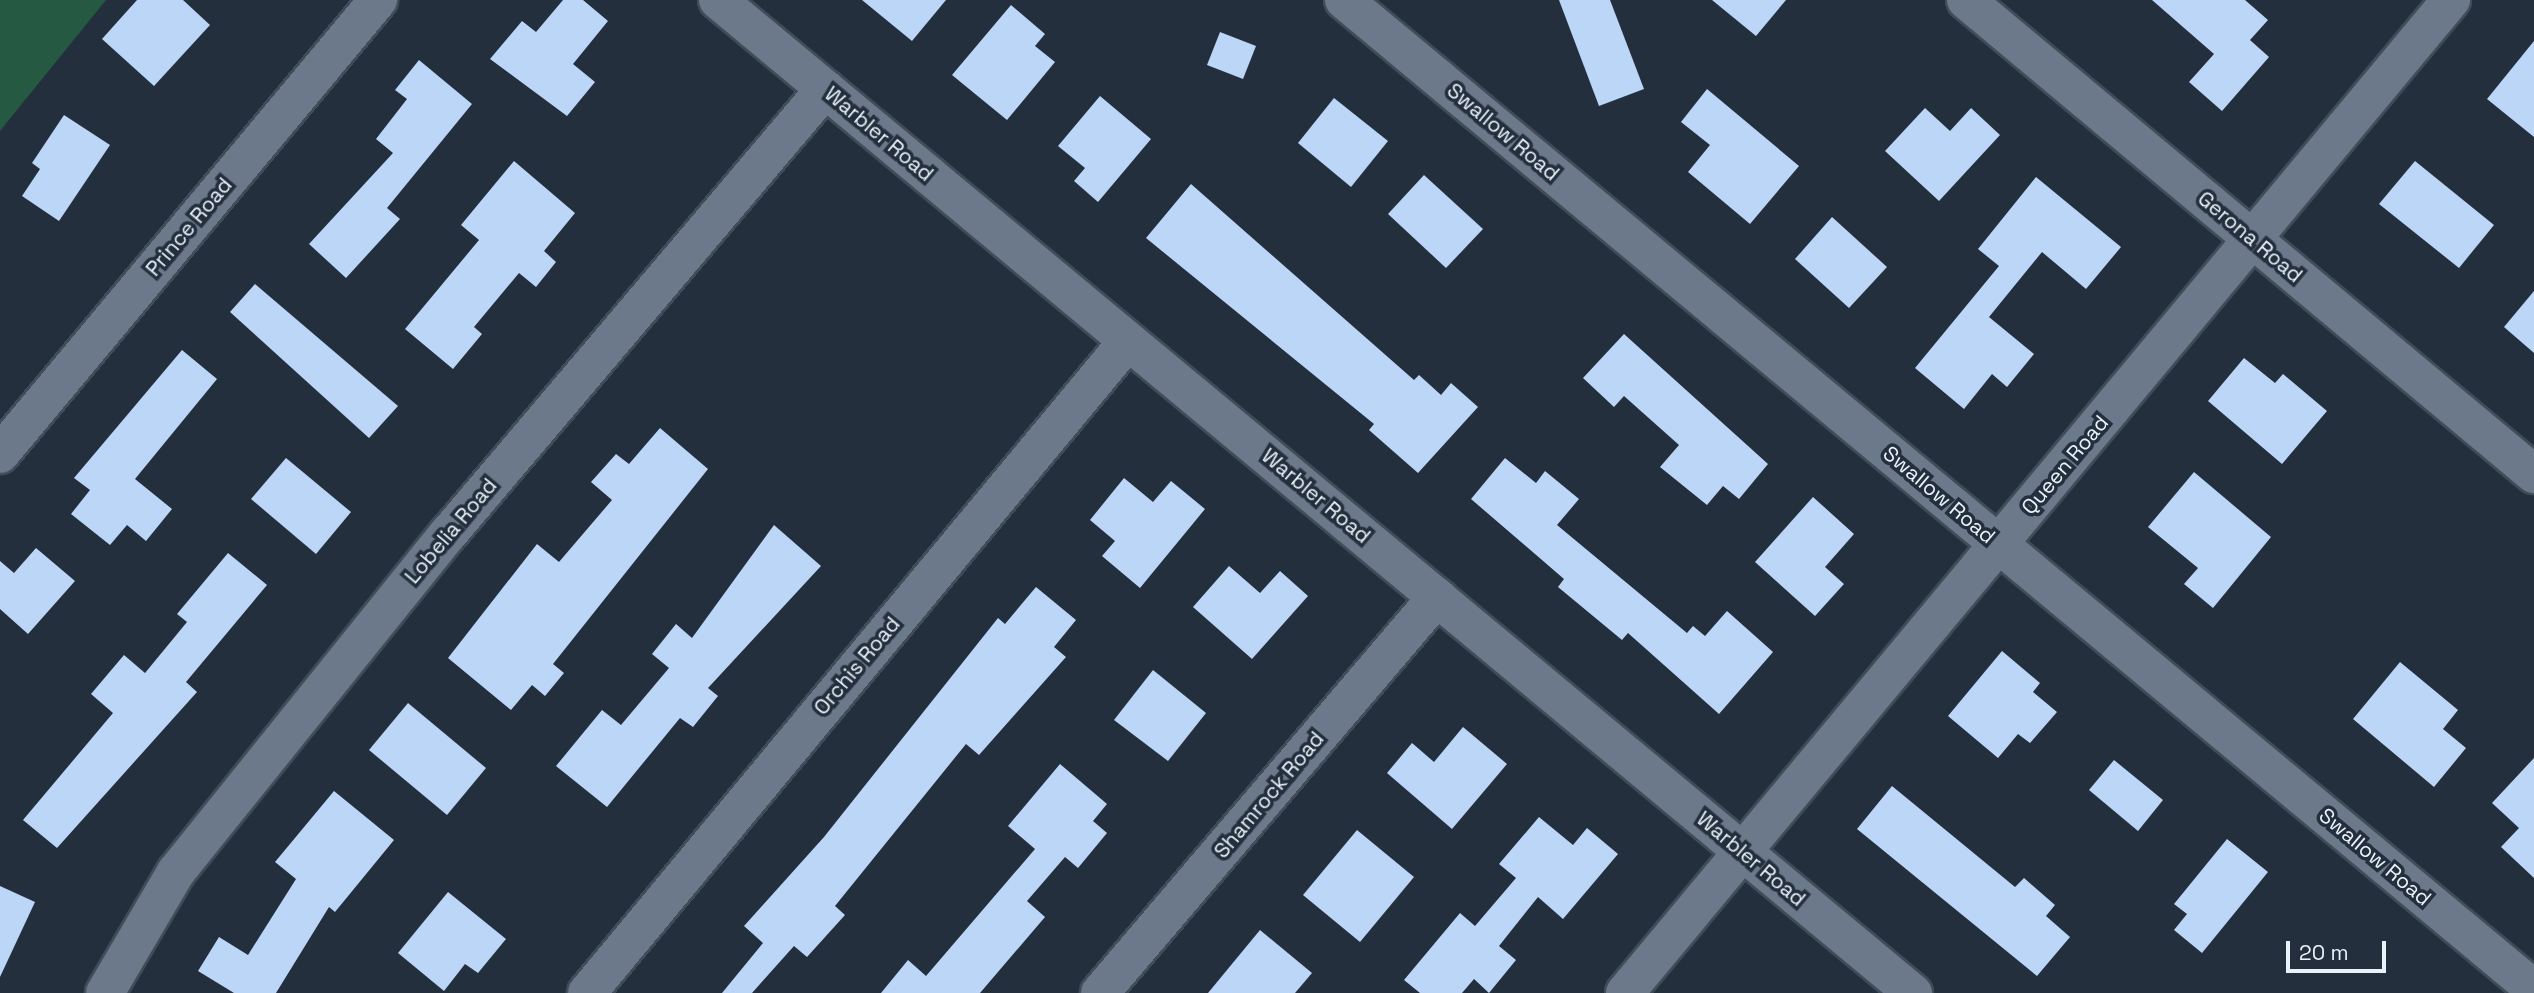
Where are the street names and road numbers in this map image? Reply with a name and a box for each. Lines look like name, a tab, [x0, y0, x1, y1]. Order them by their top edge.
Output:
street label: Swallow Road	[1442, 78, 1564, 186]
street label: Warbler Road	[820, 81, 938, 187]
street label: Prince Road	[141, 173, 237, 281]
street label: Gerona Road	[2193, 186, 2307, 288]
street label: Queen Road	[2016, 410, 2114, 520]
street label: Swallow Road	[1878, 441, 2000, 549]
street label: Warbler Road	[1257, 443, 1375, 549]
street label: Lobelia Road	[400, 473, 502, 589]
street label: Orchis Road	[809, 612, 905, 720]
street label: Shamrock Road	[1209, 727, 1329, 863]
street label: Swallow Road	[2314, 803, 2436, 911]
street label: Warbler Road	[1692, 806, 1810, 912]

